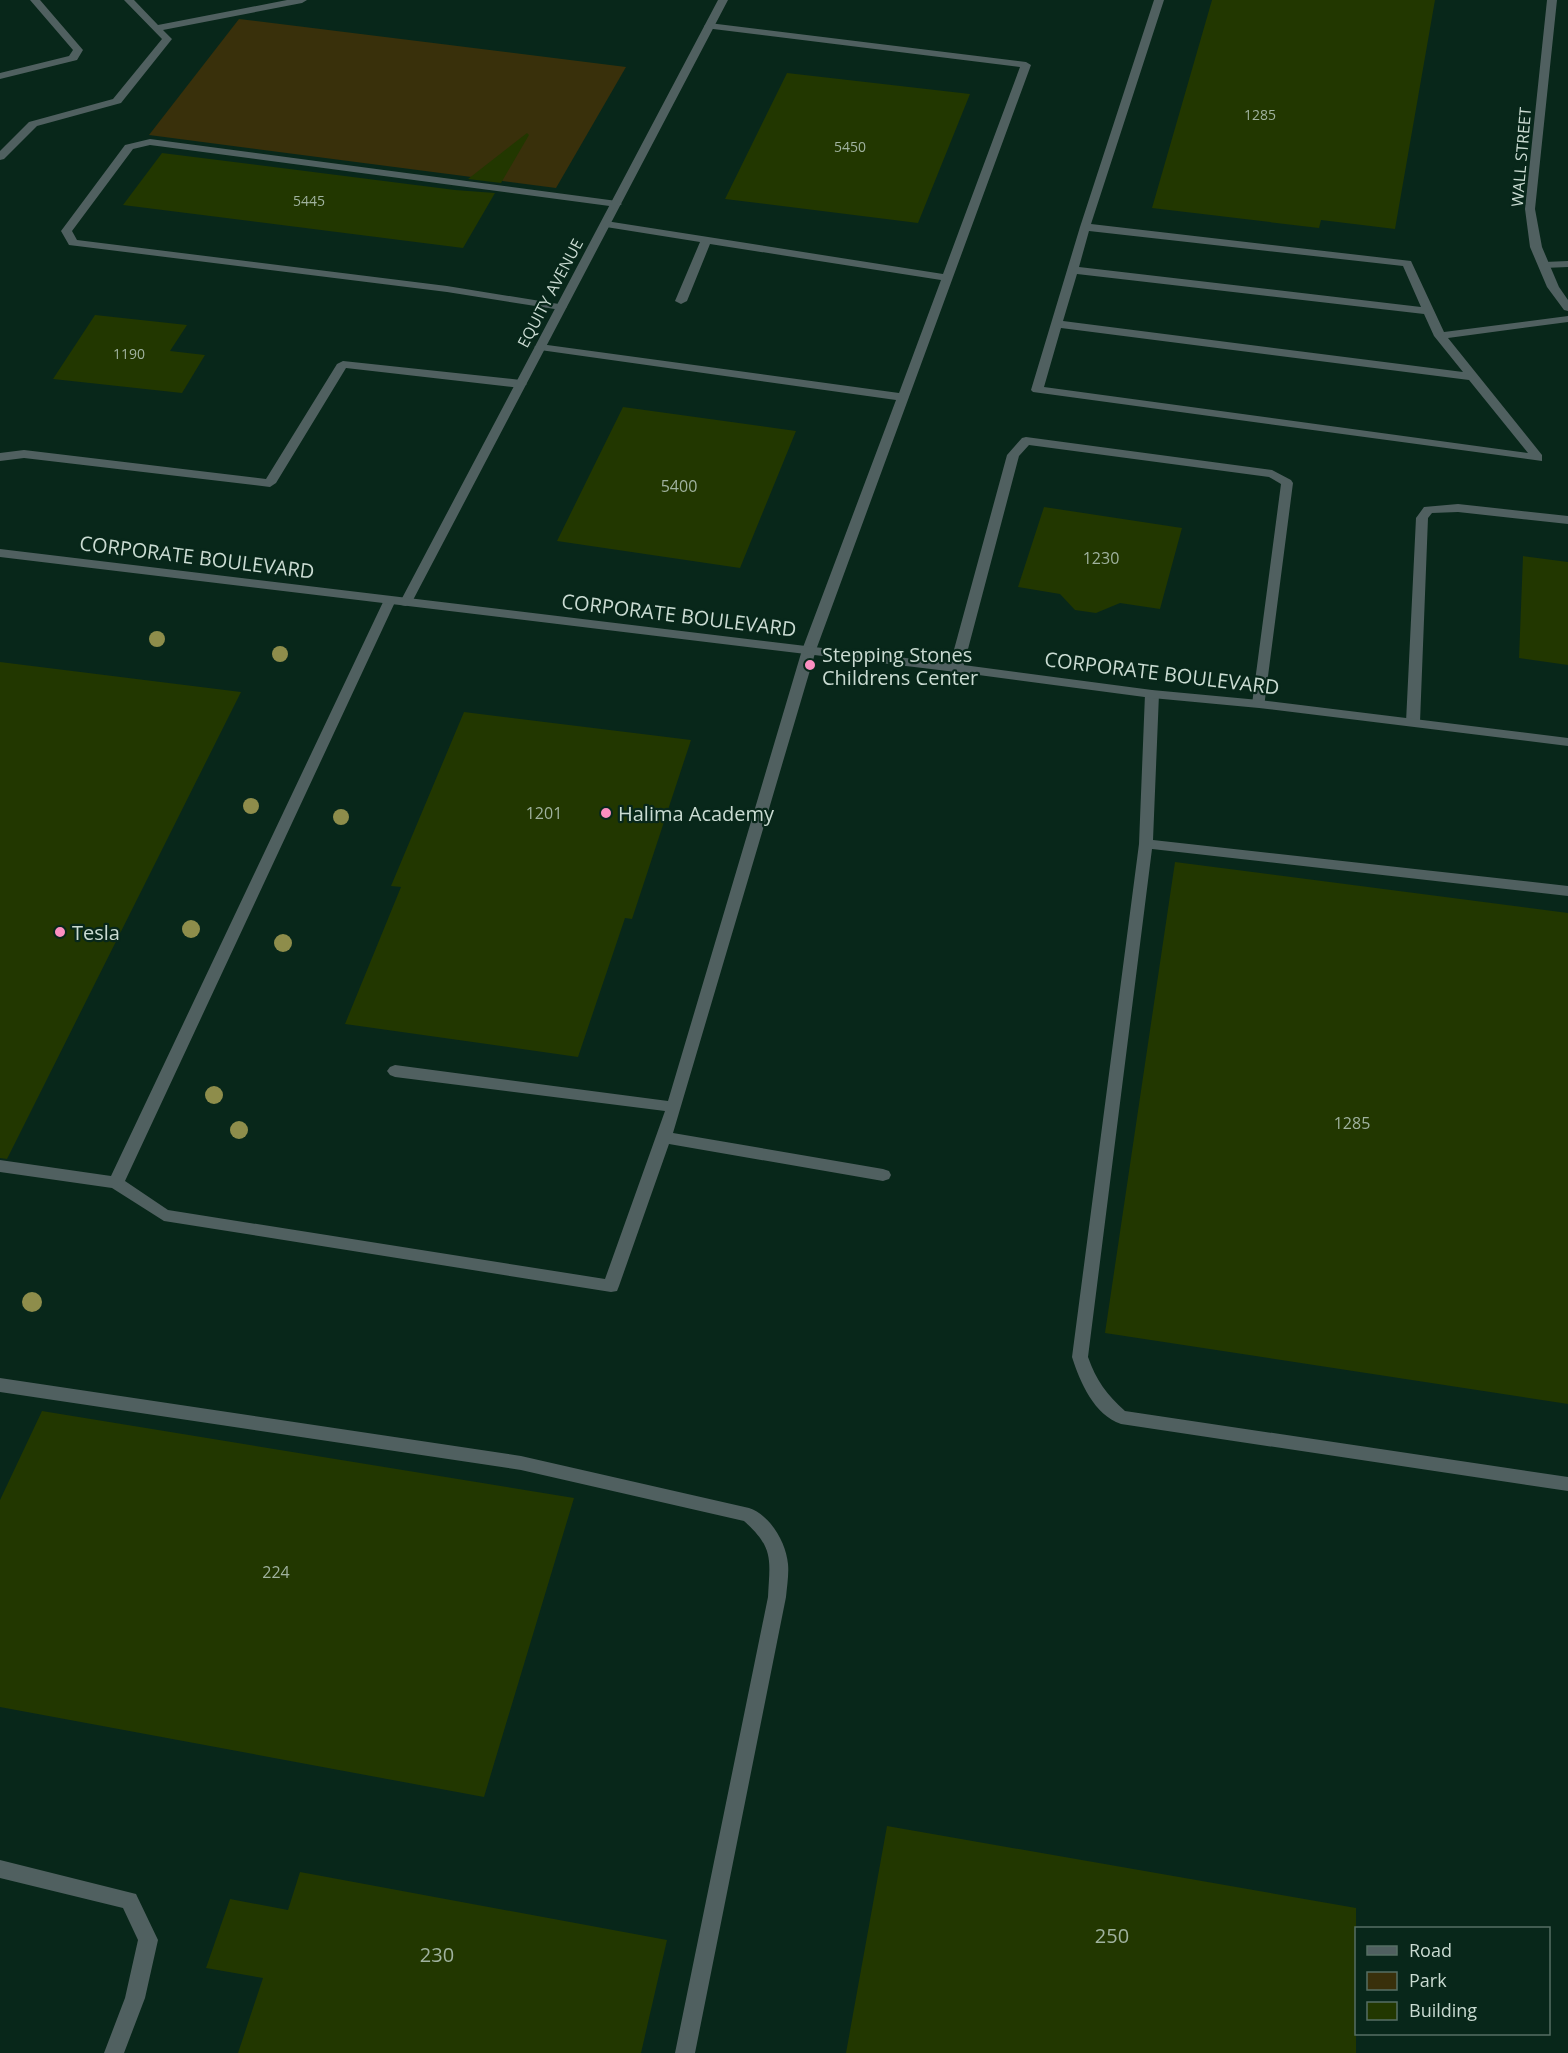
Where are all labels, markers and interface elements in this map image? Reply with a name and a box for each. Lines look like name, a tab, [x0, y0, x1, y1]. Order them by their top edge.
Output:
house number: 1285	[1244, 105, 1276, 124]
street label: WALL STREET	[1506, 106, 1536, 208]
house number: 5450	[834, 137, 866, 156]
house number: 5445	[293, 191, 325, 210]
street label: EQUITY AVENUE	[512, 235, 588, 351]
house number: 1190	[113, 344, 145, 363]
house number: 5400	[661, 475, 697, 497]
street label: CORPORATE BOULEVARD	[78, 529, 316, 585]
house number: 1230	[1083, 547, 1119, 569]
street label: CORPORATE BOULEVARD	[560, 587, 798, 643]
place label: Stepping Stones Childrens Center	[822, 641, 978, 691]
street label: CORPORATE BOULEVARD	[1043, 645, 1281, 701]
marker: Stepping Stones Childrens Center	[803, 658, 817, 672]
place label: Halima Academy	[618, 800, 775, 827]
house number: 1201	[526, 802, 562, 824]
marker: Halima Academy	[599, 806, 613, 820]
place label: Tesla	[72, 919, 120, 946]
marker: Tesla	[53, 925, 67, 939]
house number: 1285	[1334, 1112, 1370, 1134]
house number: 224	[262, 1561, 290, 1583]
house number: 250	[1095, 1922, 1129, 1949]
legend	[1355, 1927, 1550, 2035]
text: Road	[1409, 1938, 1452, 1962]
house number: 230	[420, 1941, 454, 1968]
text: Park	[1409, 1968, 1447, 1992]
text: Building	[1409, 1998, 1477, 2022]

